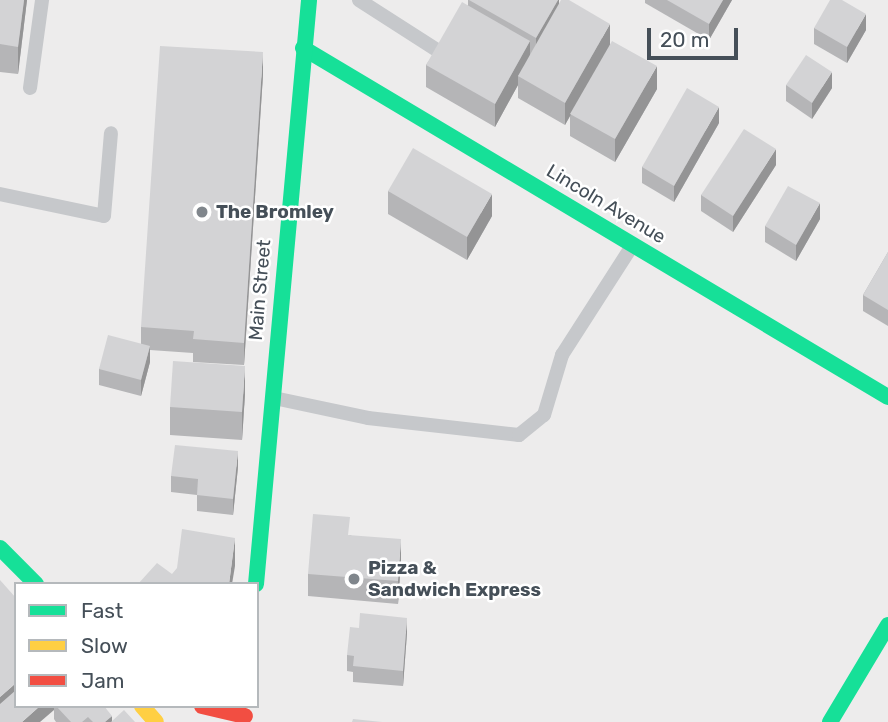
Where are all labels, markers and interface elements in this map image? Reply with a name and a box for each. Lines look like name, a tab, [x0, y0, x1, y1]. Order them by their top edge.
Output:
scale bar	[650, 14, 741, 58]
text: 20 m	[660, 27, 709, 52]
street label: Lincoln Avenue	[542, 159, 670, 249]
place label: The Bromley	[216, 201, 334, 223]
marker: The Bromley	[194, 204, 210, 220]
street label: Main Street	[244, 239, 276, 341]
place label: Pizza & Sandwich Express	[368, 557, 541, 601]
marker: Pizza & Sandwich Express	[346, 571, 362, 587]
legend	[14, 582, 259, 708]
text: Fast	[81, 598, 123, 623]
text: Slow	[81, 633, 128, 658]
text: Jam	[81, 668, 125, 693]

